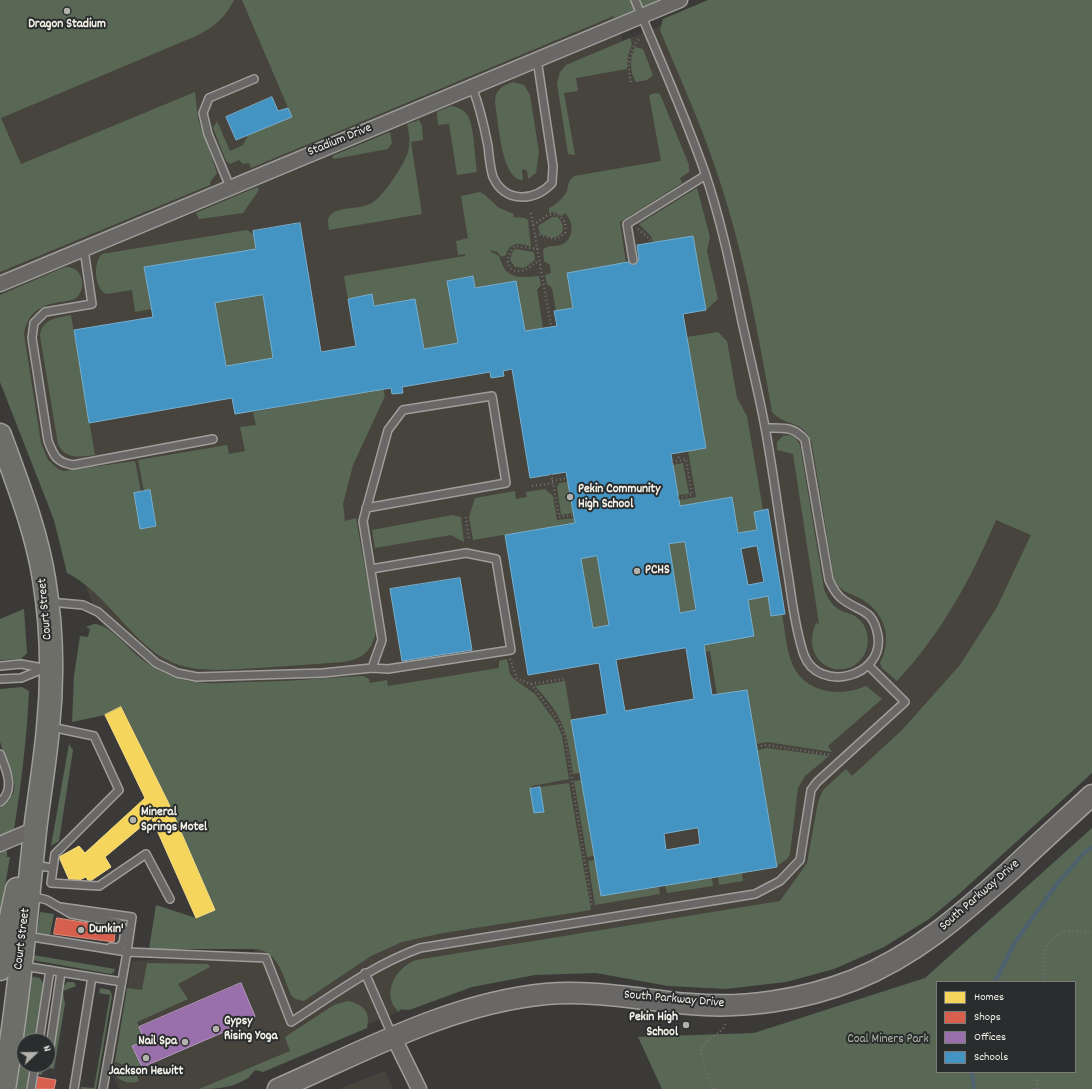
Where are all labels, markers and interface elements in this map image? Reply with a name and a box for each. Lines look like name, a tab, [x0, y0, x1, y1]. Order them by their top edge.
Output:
marker: Dragon Stadium	[62, 6, 72, 16]
place label: Dragon Stadium	[28, 17, 106, 33]
street label: Stadium Drive	[306, 121, 374, 161]
place label: Pekin Community High School	[578, 482, 660, 513]
marker: Pekin Community High School	[565, 492, 575, 502]
place label: PCHS	[645, 563, 670, 579]
marker: PCHS	[632, 566, 642, 576]
street label: Court Street	[36, 577, 56, 641]
place label: Mineral Springs Motel	[141, 805, 207, 836]
marker: Mineral Springs Motel	[128, 815, 138, 825]
street label: South Parkway Drive	[937, 857, 1023, 935]
street label: Court Street	[11, 907, 35, 971]
place label: Dunkin'	[89, 922, 124, 938]
marker: Dunkin'	[76, 925, 86, 935]
legend	[936, 981, 1076, 1073]
street label: South Parkway Drive	[623, 988, 725, 1012]
text: Homes	[974, 989, 1004, 1006]
text: Shops	[974, 1009, 1001, 1026]
place label: Pekin High School	[629, 1010, 678, 1041]
place label: Gypsy Rising Yoga	[224, 1014, 278, 1045]
marker: Pekin High School	[681, 1020, 691, 1030]
marker: Gypsy Rising Yoga	[211, 1024, 221, 1034]
text: Offices	[974, 1029, 1006, 1046]
park label: Coal Miners Park	[847, 1032, 929, 1048]
north arrow	[16, 1033, 56, 1073]
place label: Nail Spa	[138, 1034, 177, 1050]
marker: Nail Spa	[180, 1037, 190, 1047]
text: N	[38, 1043, 55, 1054]
text: Schools	[974, 1049, 1008, 1066]
marker: Jackson Hewitt	[141, 1053, 151, 1063]
place label: Jackson Hewitt	[109, 1064, 183, 1080]

